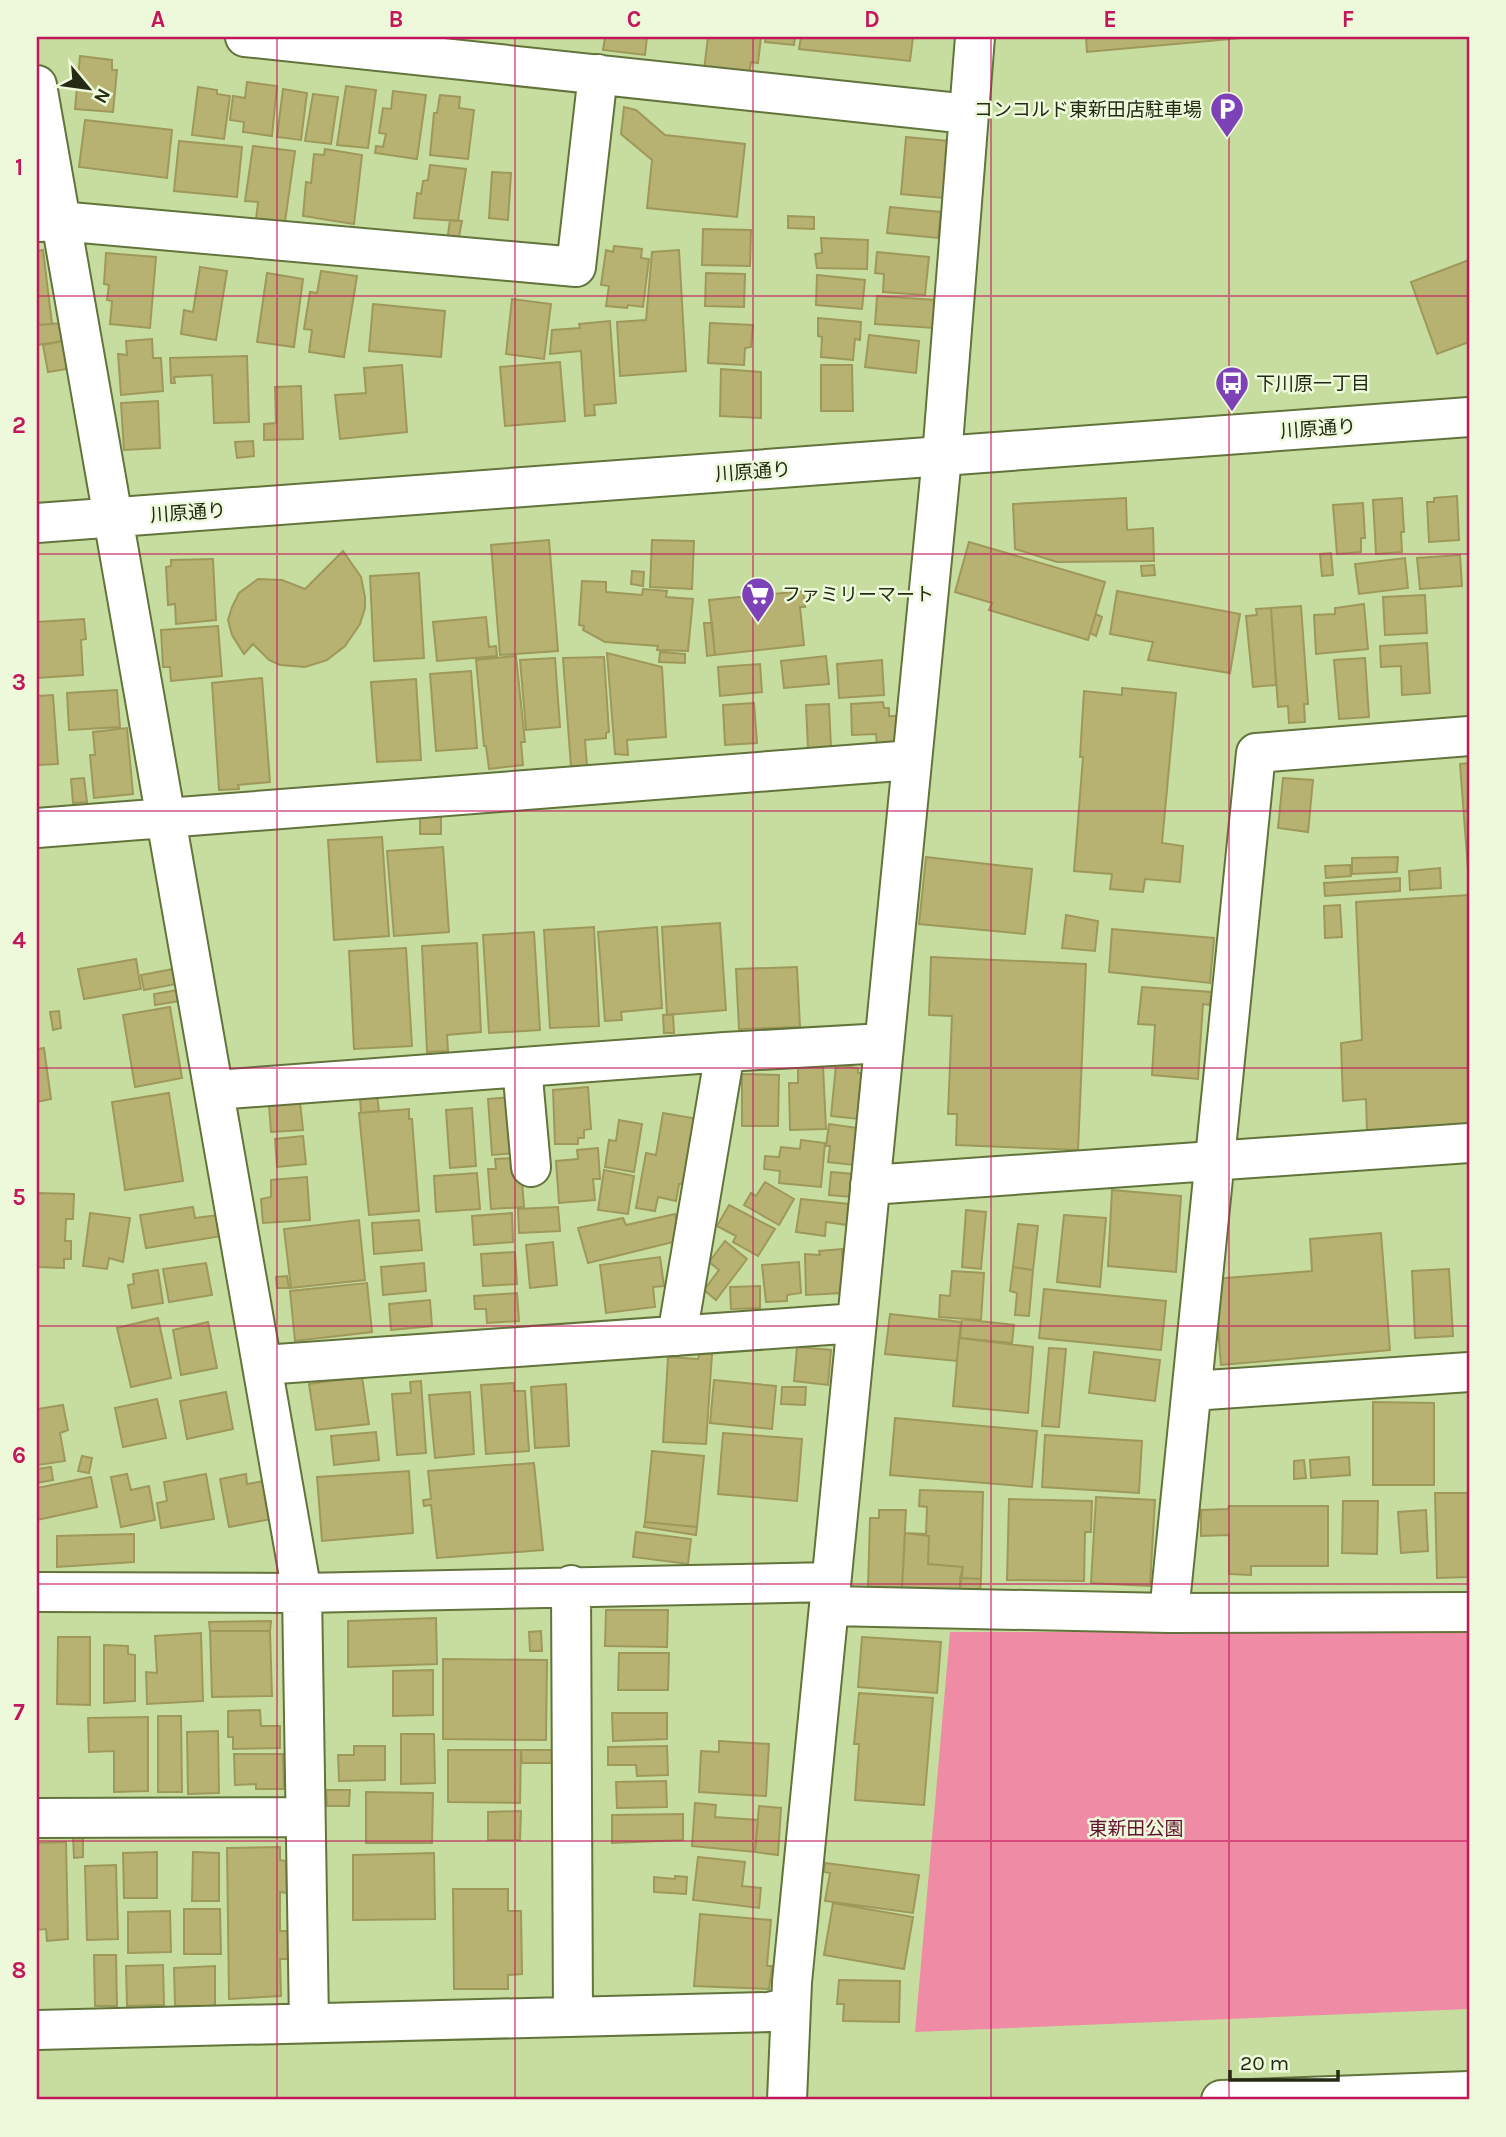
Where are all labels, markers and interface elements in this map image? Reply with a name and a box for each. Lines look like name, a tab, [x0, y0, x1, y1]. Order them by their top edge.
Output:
text: A	[151, 6, 165, 33]
text: B	[389, 6, 403, 33]
text: C	[627, 6, 641, 33]
text: D	[864, 6, 880, 33]
text: E	[1103, 6, 1117, 33]
text: F	[1342, 6, 1354, 33]
north arrow	[52, 52, 122, 122]
text: N	[89, 84, 115, 107]
parking icon: コンコルド東新田店駐車場	[1208, 90, 1246, 139]
place label: コンコルド東新田店駐車場	[974, 99, 1202, 121]
text: 1	[15, 154, 23, 181]
bus stop icon: 下川原一丁目	[1213, 364, 1251, 413]
place label: 下川原一丁目	[1256, 373, 1370, 395]
text: 2	[12, 412, 26, 439]
street label: 川原通り	[1279, 415, 1357, 443]
street label: 川原通り	[714, 458, 792, 486]
street label: 川原通り	[149, 499, 227, 527]
supermarket icon: ファミリーマート	[739, 575, 777, 624]
place label: ファミリーマート	[782, 584, 934, 606]
text: 3	[12, 669, 26, 696]
text: 4	[12, 927, 26, 954]
text: 5	[12, 1184, 26, 1211]
text: 6	[12, 1442, 26, 1469]
text: 7	[13, 1699, 25, 1726]
park label: 東新田公園	[1088, 1818, 1184, 1840]
text: 8	[12, 1957, 26, 1984]
scale bar	[1230, 2039, 1338, 2083]
text: 20 m	[1240, 2051, 1289, 2075]

